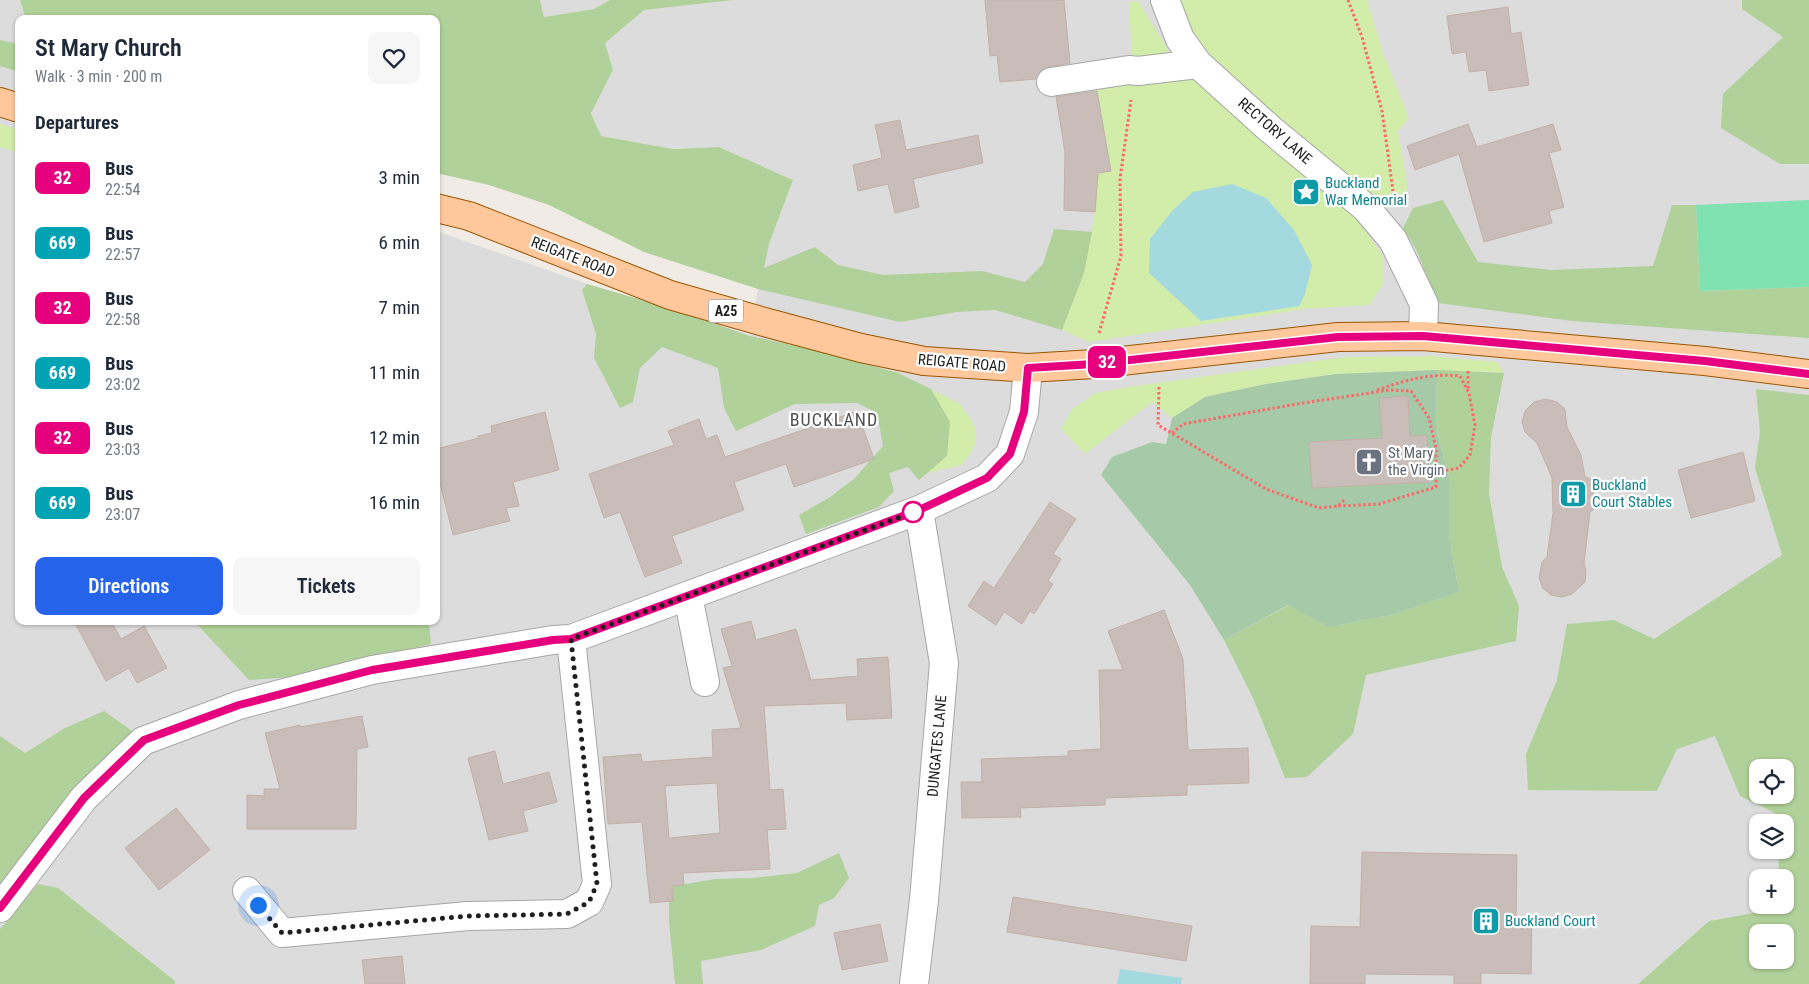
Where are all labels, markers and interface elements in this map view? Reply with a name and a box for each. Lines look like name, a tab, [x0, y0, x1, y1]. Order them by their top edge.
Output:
button: heart	[368, 32, 420, 84]
text: St Mary Church	[35, 34, 182, 62]
text: Walk · 3 min · 200 m	[35, 67, 162, 86]
street label: RECTORY LANE	[1234, 94, 1316, 168]
text: Departures	[35, 111, 119, 134]
text: Bus	[105, 157, 134, 180]
text: 3 min	[378, 166, 420, 189]
text: 32	[53, 167, 72, 188]
place label: Buckland War Memorial	[1325, 174, 1407, 209]
place icon: Buckland War Memorial	[1291, 177, 1321, 207]
text: 22:54	[105, 180, 140, 199]
text: Bus	[105, 222, 134, 245]
text: 6 min	[378, 231, 420, 254]
text: 669	[49, 232, 76, 253]
street label: REIGATE ROAD	[528, 233, 618, 281]
text: 22:57	[105, 245, 140, 264]
text: Bus	[105, 287, 134, 310]
text: 7 min	[378, 296, 420, 319]
text: 32	[53, 297, 72, 318]
road number: A25	[708, 300, 744, 322]
text: 22:58	[105, 310, 140, 329]
line badge: 32	[1084, 346, 1130, 378]
street label: REIGATE ROAD	[917, 350, 1007, 376]
text: 32	[1098, 351, 1116, 372]
text: Bus	[105, 352, 134, 375]
text: 11 min	[369, 361, 420, 384]
text: 669	[49, 362, 76, 383]
text: 23:02	[105, 375, 140, 394]
district label: BUCKLAND	[790, 409, 878, 430]
text: Bus	[105, 417, 134, 440]
text: 12 min	[369, 426, 420, 449]
text: 32	[53, 427, 72, 448]
text: 23:03	[105, 440, 140, 459]
place label: St Mary the Virgin	[1388, 444, 1445, 479]
church icon: St Mary the Virgin	[1354, 447, 1384, 477]
place label: Buckland Court Stables	[1592, 476, 1672, 511]
building icon: Buckland Court Stables	[1558, 479, 1588, 509]
text: Bus	[105, 482, 134, 505]
text: 16 min	[369, 491, 420, 514]
text: 669	[49, 492, 76, 513]
unlabelled marker	[902, 501, 924, 523]
text: 23:07	[105, 505, 140, 524]
button: Directions	[35, 557, 223, 615]
button: Tickets	[233, 557, 420, 615]
street label: DUNGATES LANE	[924, 694, 950, 798]
map controls	[1749, 759, 1794, 969]
button: locate	[1749, 759, 1794, 804]
button: layers	[1749, 814, 1794, 859]
button: +	[1749, 869, 1794, 914]
your location	[246, 893, 271, 918]
building icon: Buckland Court	[1471, 906, 1501, 936]
place label: Buckland Court	[1505, 912, 1596, 930]
button: −	[1749, 924, 1794, 969]

